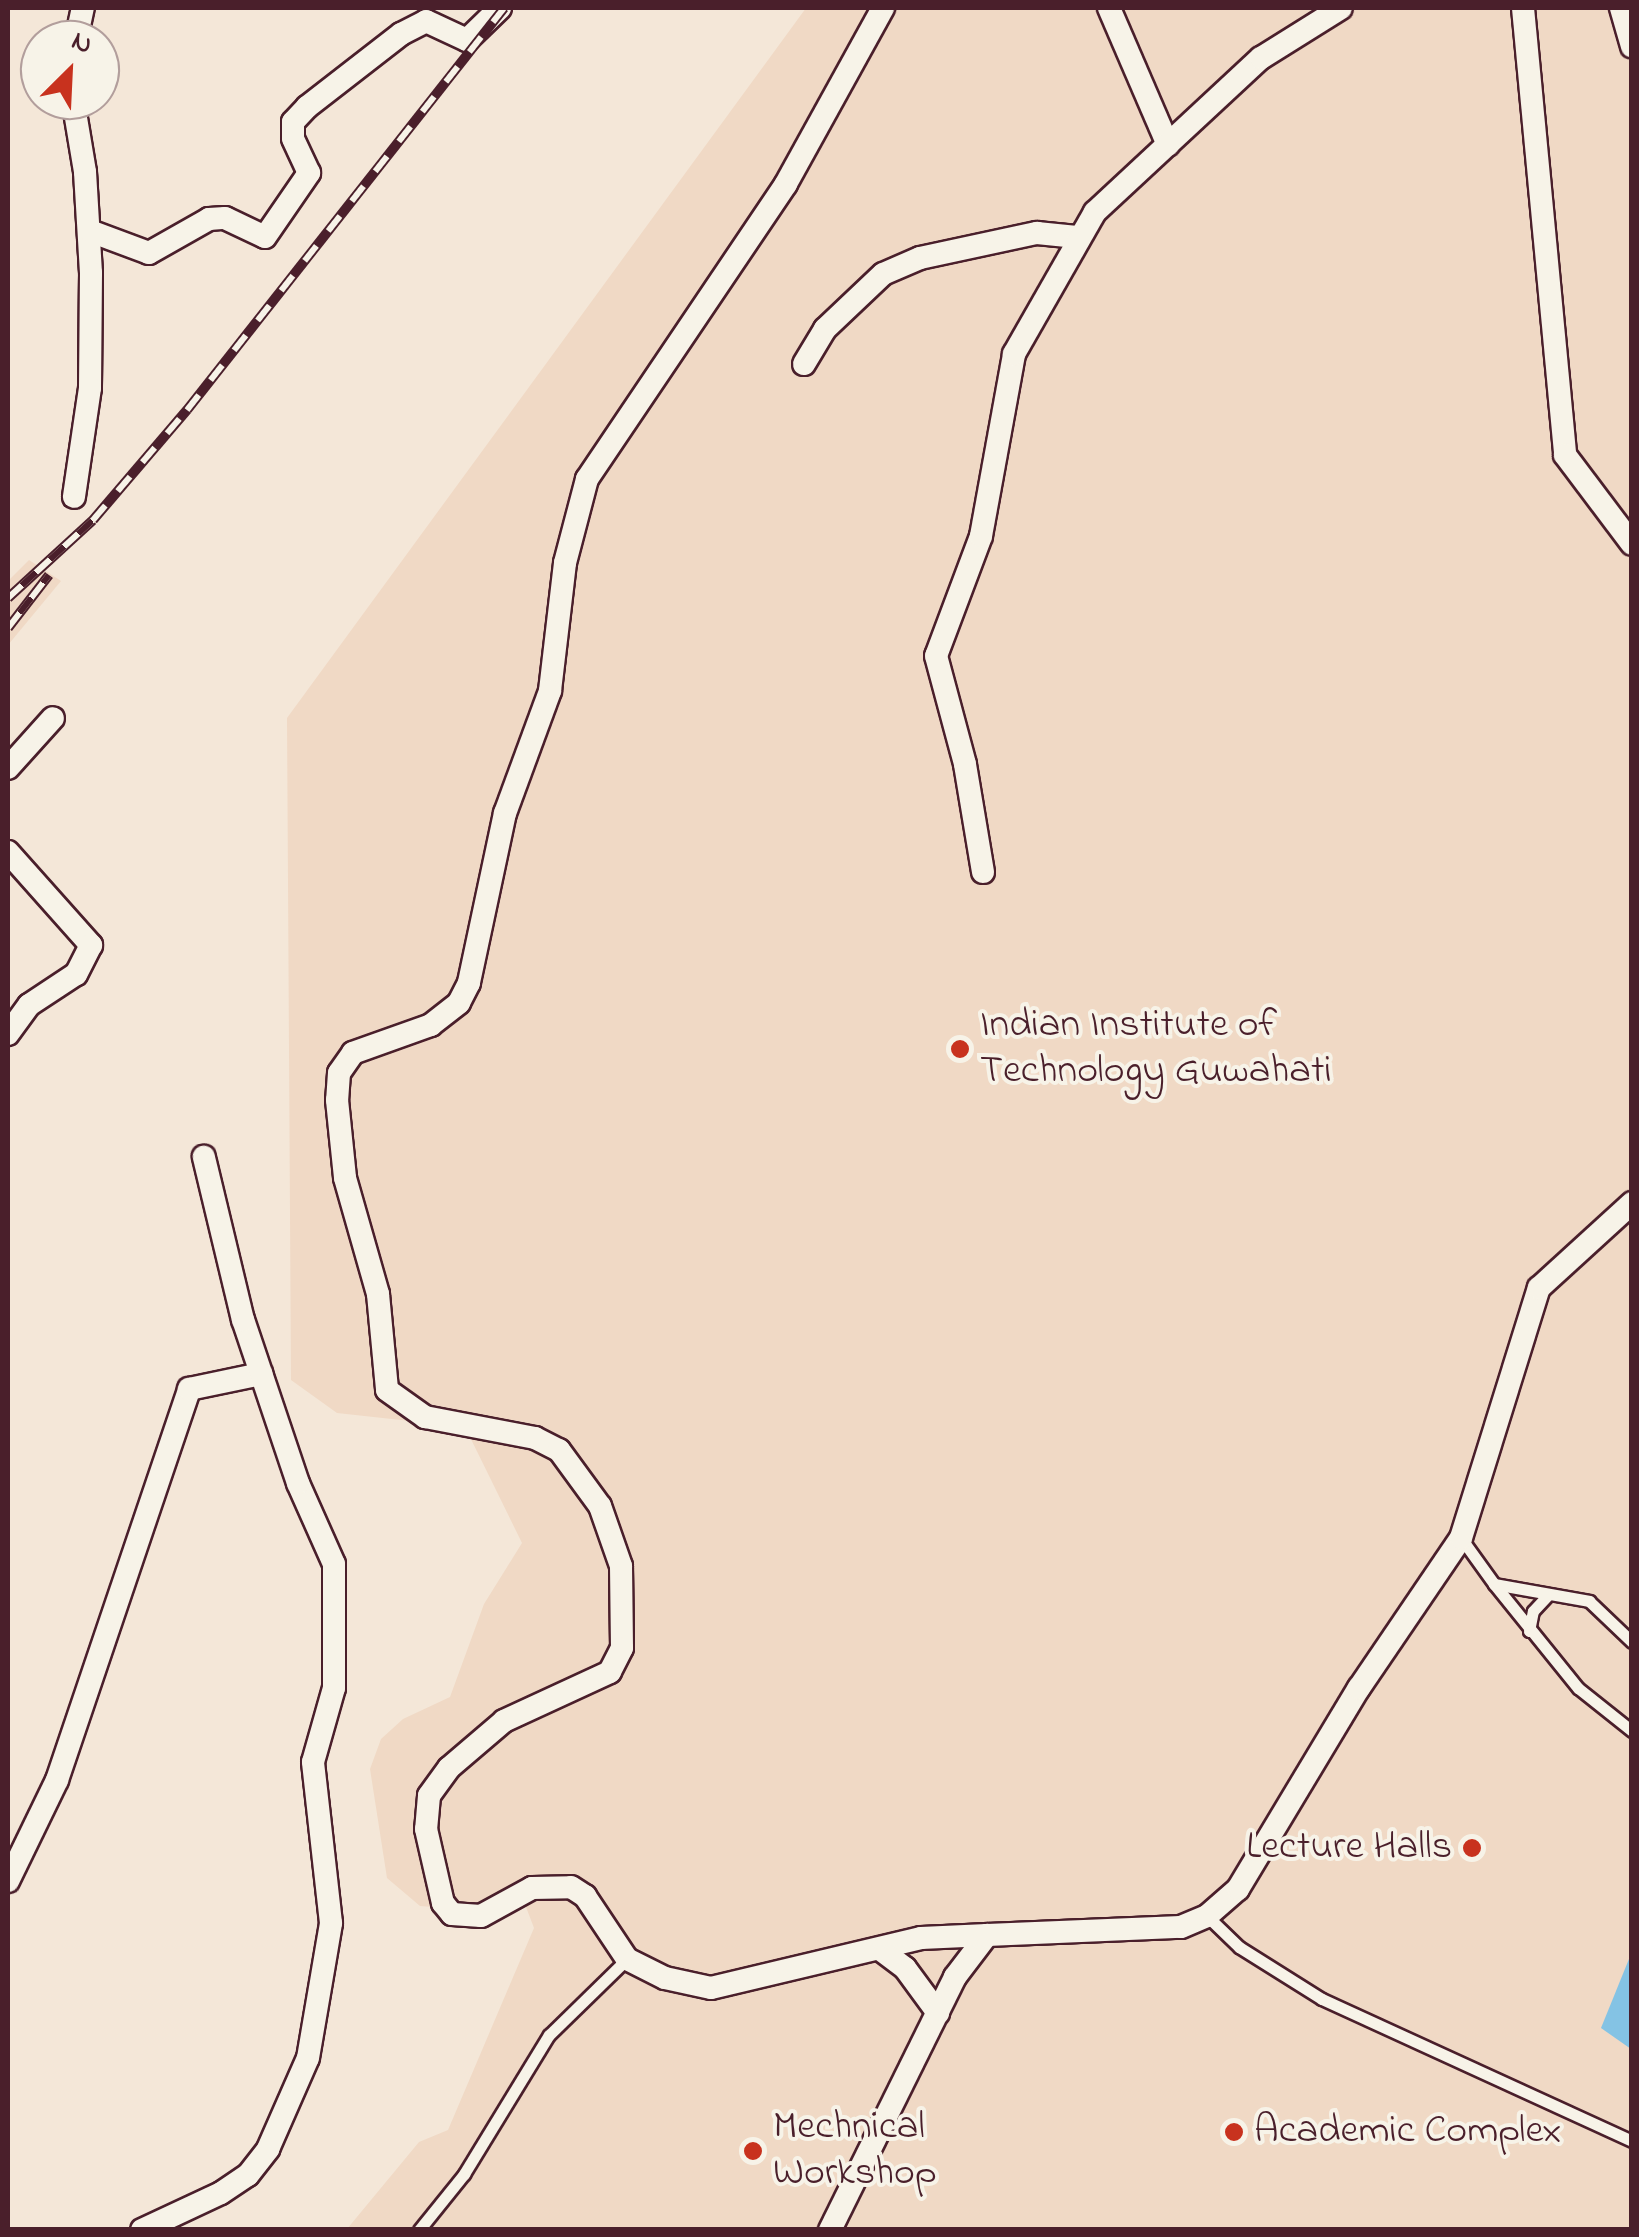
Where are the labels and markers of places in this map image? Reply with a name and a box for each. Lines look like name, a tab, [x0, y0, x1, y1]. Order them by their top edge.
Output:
place label: Indian Institute of Technology Guwahati	[980, 1002, 1332, 1096]
marker: Indian Institute of Technology Guwahati	[949, 1038, 971, 1060]
place label: Lecture Halls	[1246, 1824, 1452, 1872]
marker: Lecture Halls	[1461, 1837, 1483, 1859]
place label: Mechnical Workshop	[773, 2104, 937, 2198]
place label: Academic Complex	[1254, 2108, 1561, 2156]
marker: Academic Complex	[1223, 2121, 1245, 2143]
marker: Mechnical Workshop	[742, 2140, 764, 2162]

